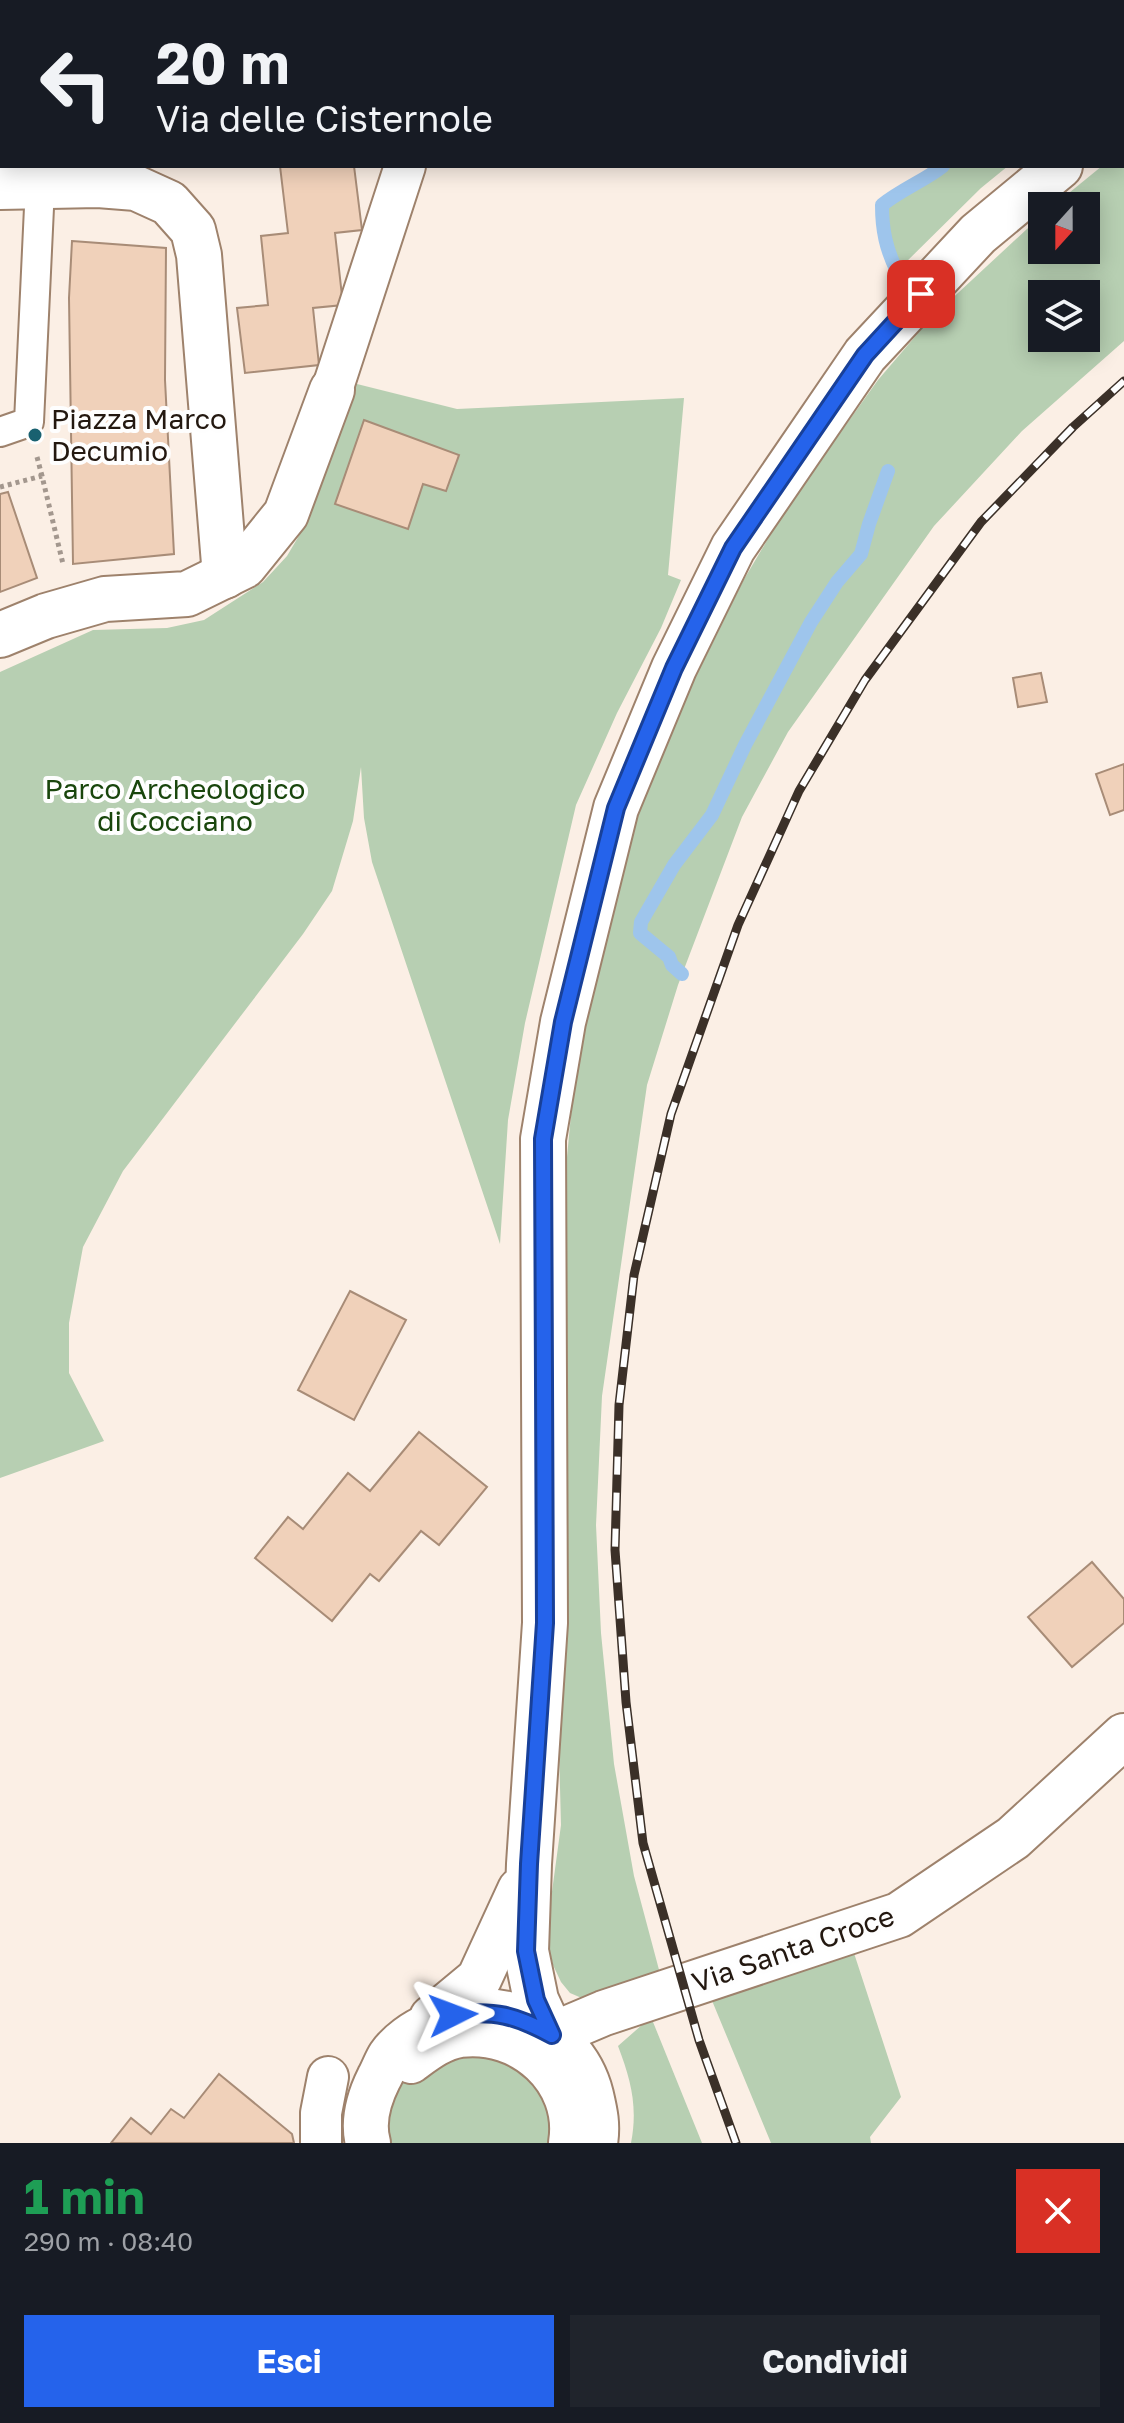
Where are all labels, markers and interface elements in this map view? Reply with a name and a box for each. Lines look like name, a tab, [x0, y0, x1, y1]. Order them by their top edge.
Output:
text: 20 m	[156, 29, 290, 96]
icon: left	[24, 32, 128, 136]
text: Via delle Cisternole	[156, 97, 493, 140]
north arrow	[1028, 192, 1100, 264]
map controls	[1028, 192, 1100, 352]
pin	[887, 260, 955, 328]
icon: arrive	[899, 272, 943, 316]
button: layers	[1028, 280, 1100, 352]
place label: Piazza Marco Decumio	[51, 402, 227, 467]
marker: Piazza Marco Decumio	[26, 426, 44, 444]
park label: Parco Archeologico di Cocciano	[45, 772, 305, 837]
street label: Via Santa Croce	[687, 1898, 898, 1999]
position arrow	[411, 1973, 495, 2057]
text: 1 min	[24, 2167, 145, 2225]
button: close	[1016, 2169, 1100, 2253]
text: 290 m · 08:40	[24, 2226, 193, 2257]
button: Esci	[24, 2315, 554, 2407]
button: Condividi	[570, 2315, 1100, 2407]

